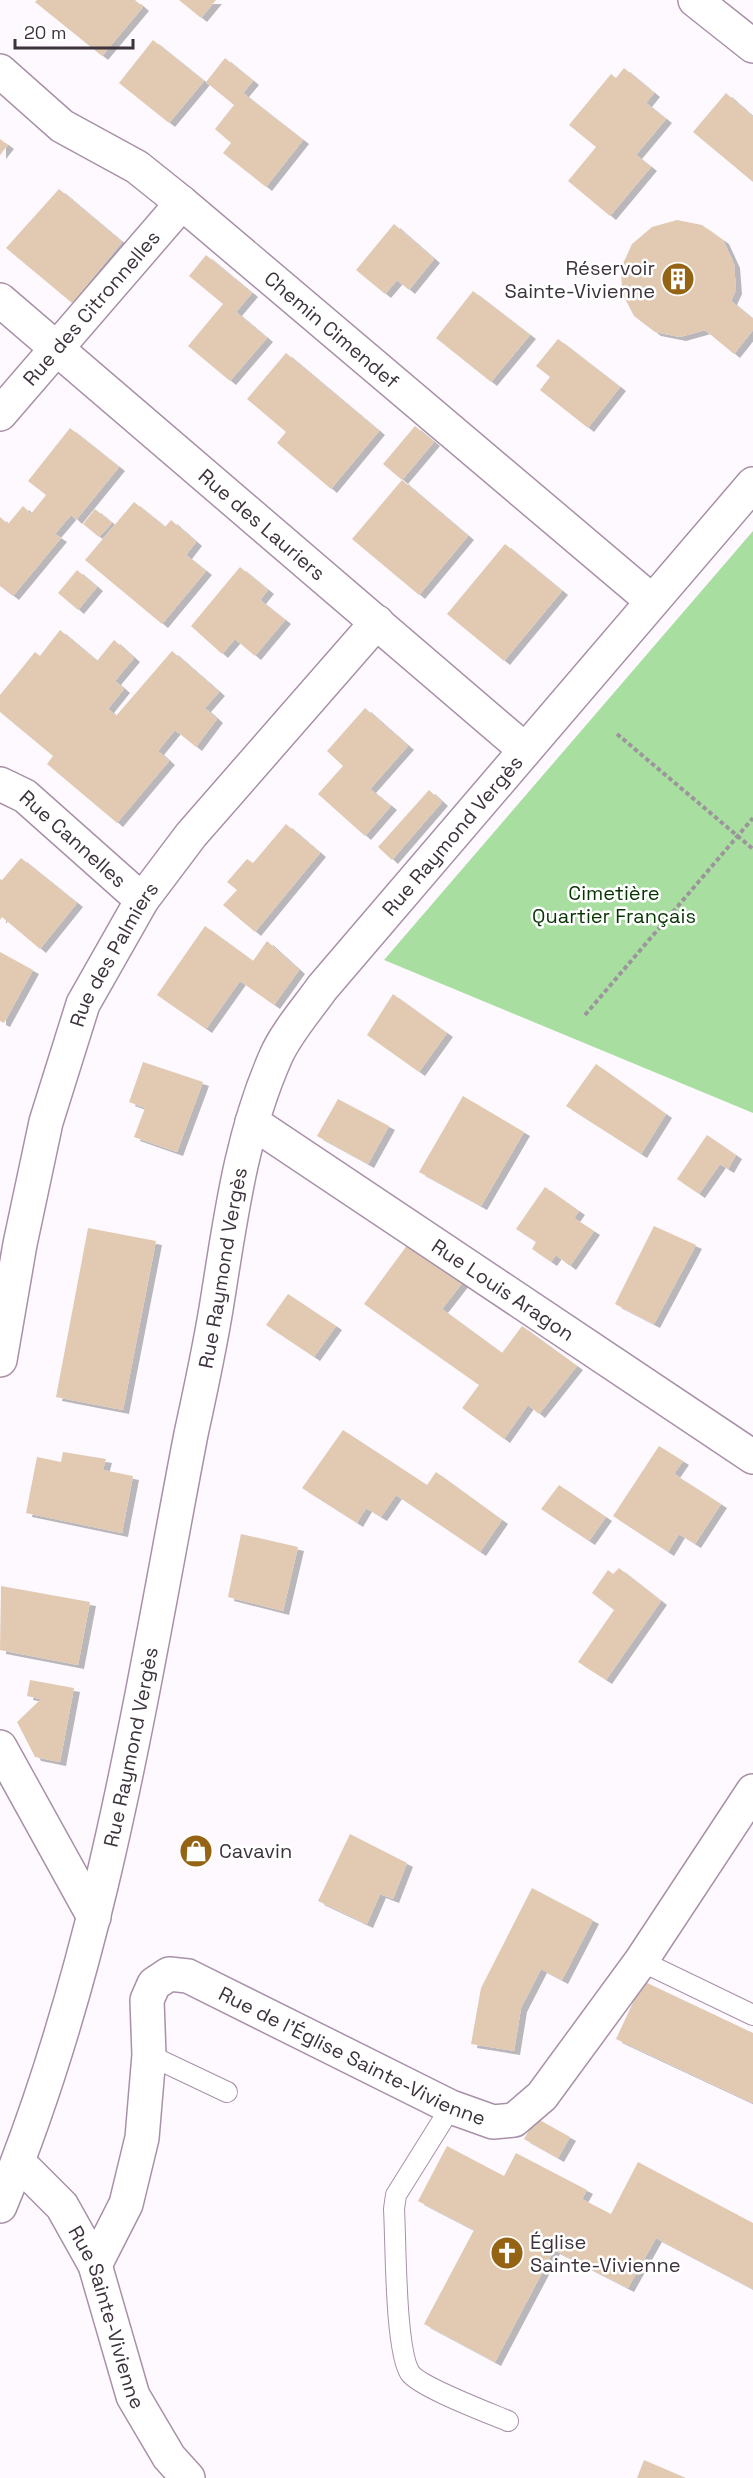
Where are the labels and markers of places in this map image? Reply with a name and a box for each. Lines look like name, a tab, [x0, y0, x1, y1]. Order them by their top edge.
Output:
place label: Réservoir Sainte-Vivienne	[504, 255, 655, 304]
building icon: Réservoir Sainte-Vivienne	[660, 261, 696, 297]
shop icon: Cavavin	[178, 1833, 214, 1869]
place label: Cavavin	[219, 1838, 292, 1864]
place label: Église Sainte-Vivienne	[530, 2229, 681, 2278]
church icon: Église Sainte-Vivienne	[489, 2235, 525, 2271]

